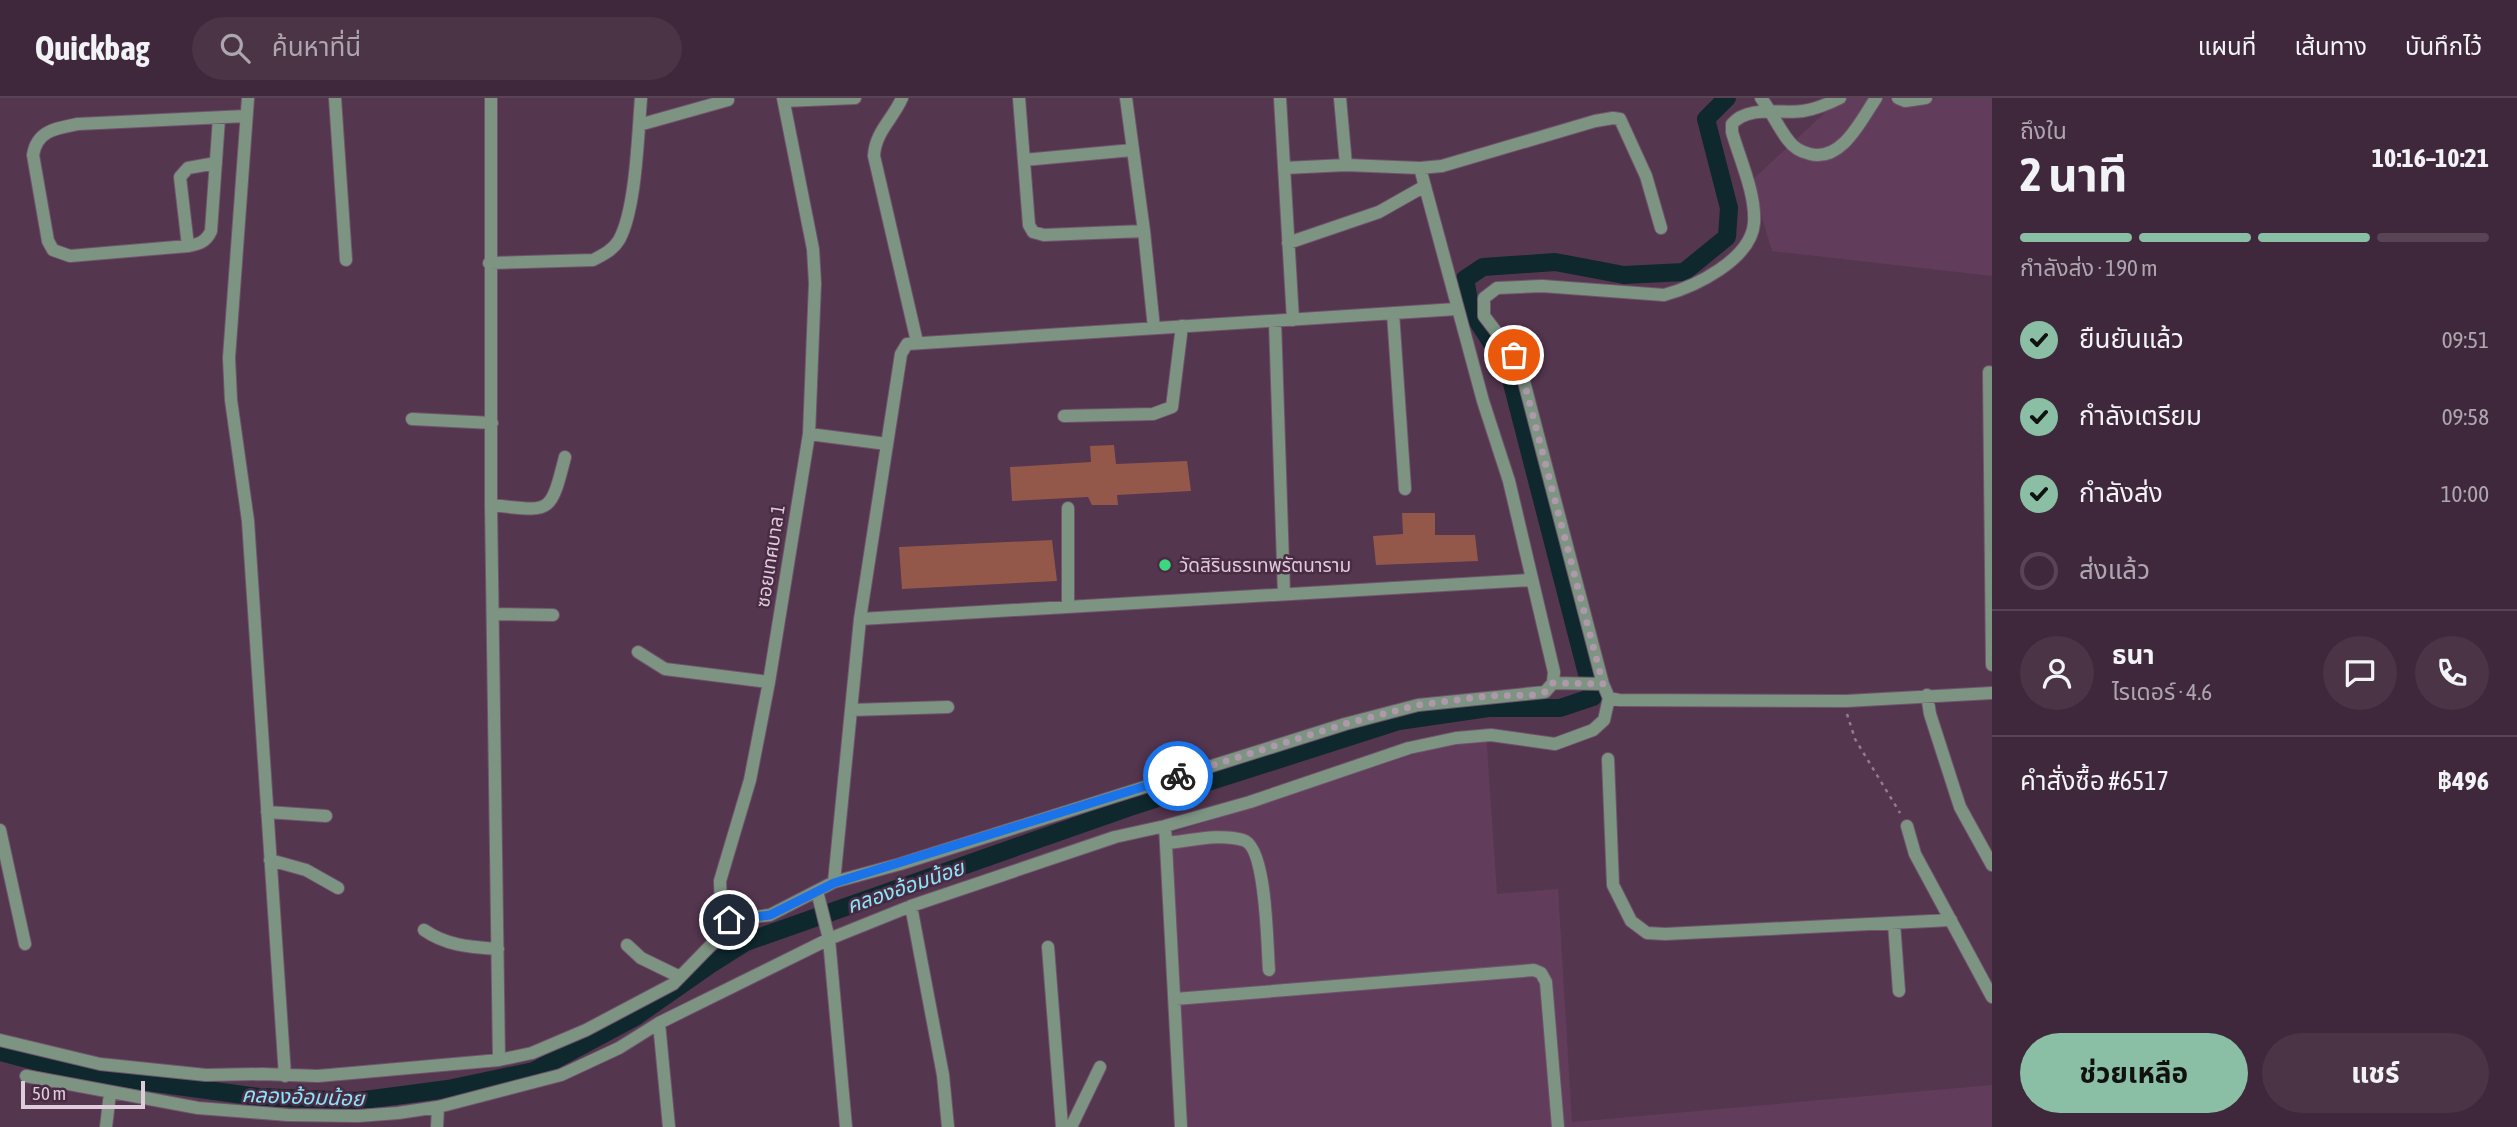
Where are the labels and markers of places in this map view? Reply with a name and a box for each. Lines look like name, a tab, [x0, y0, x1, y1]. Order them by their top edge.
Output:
pin	[1484, 325, 1544, 385]
place label: วัดสิรินธรเทพรัตนาราม	[1179, 554, 1351, 576]
marker: วัดสิรินธรเทพรัตนาราม	[1157, 557, 1173, 573]
pin	[699, 890, 759, 950]

